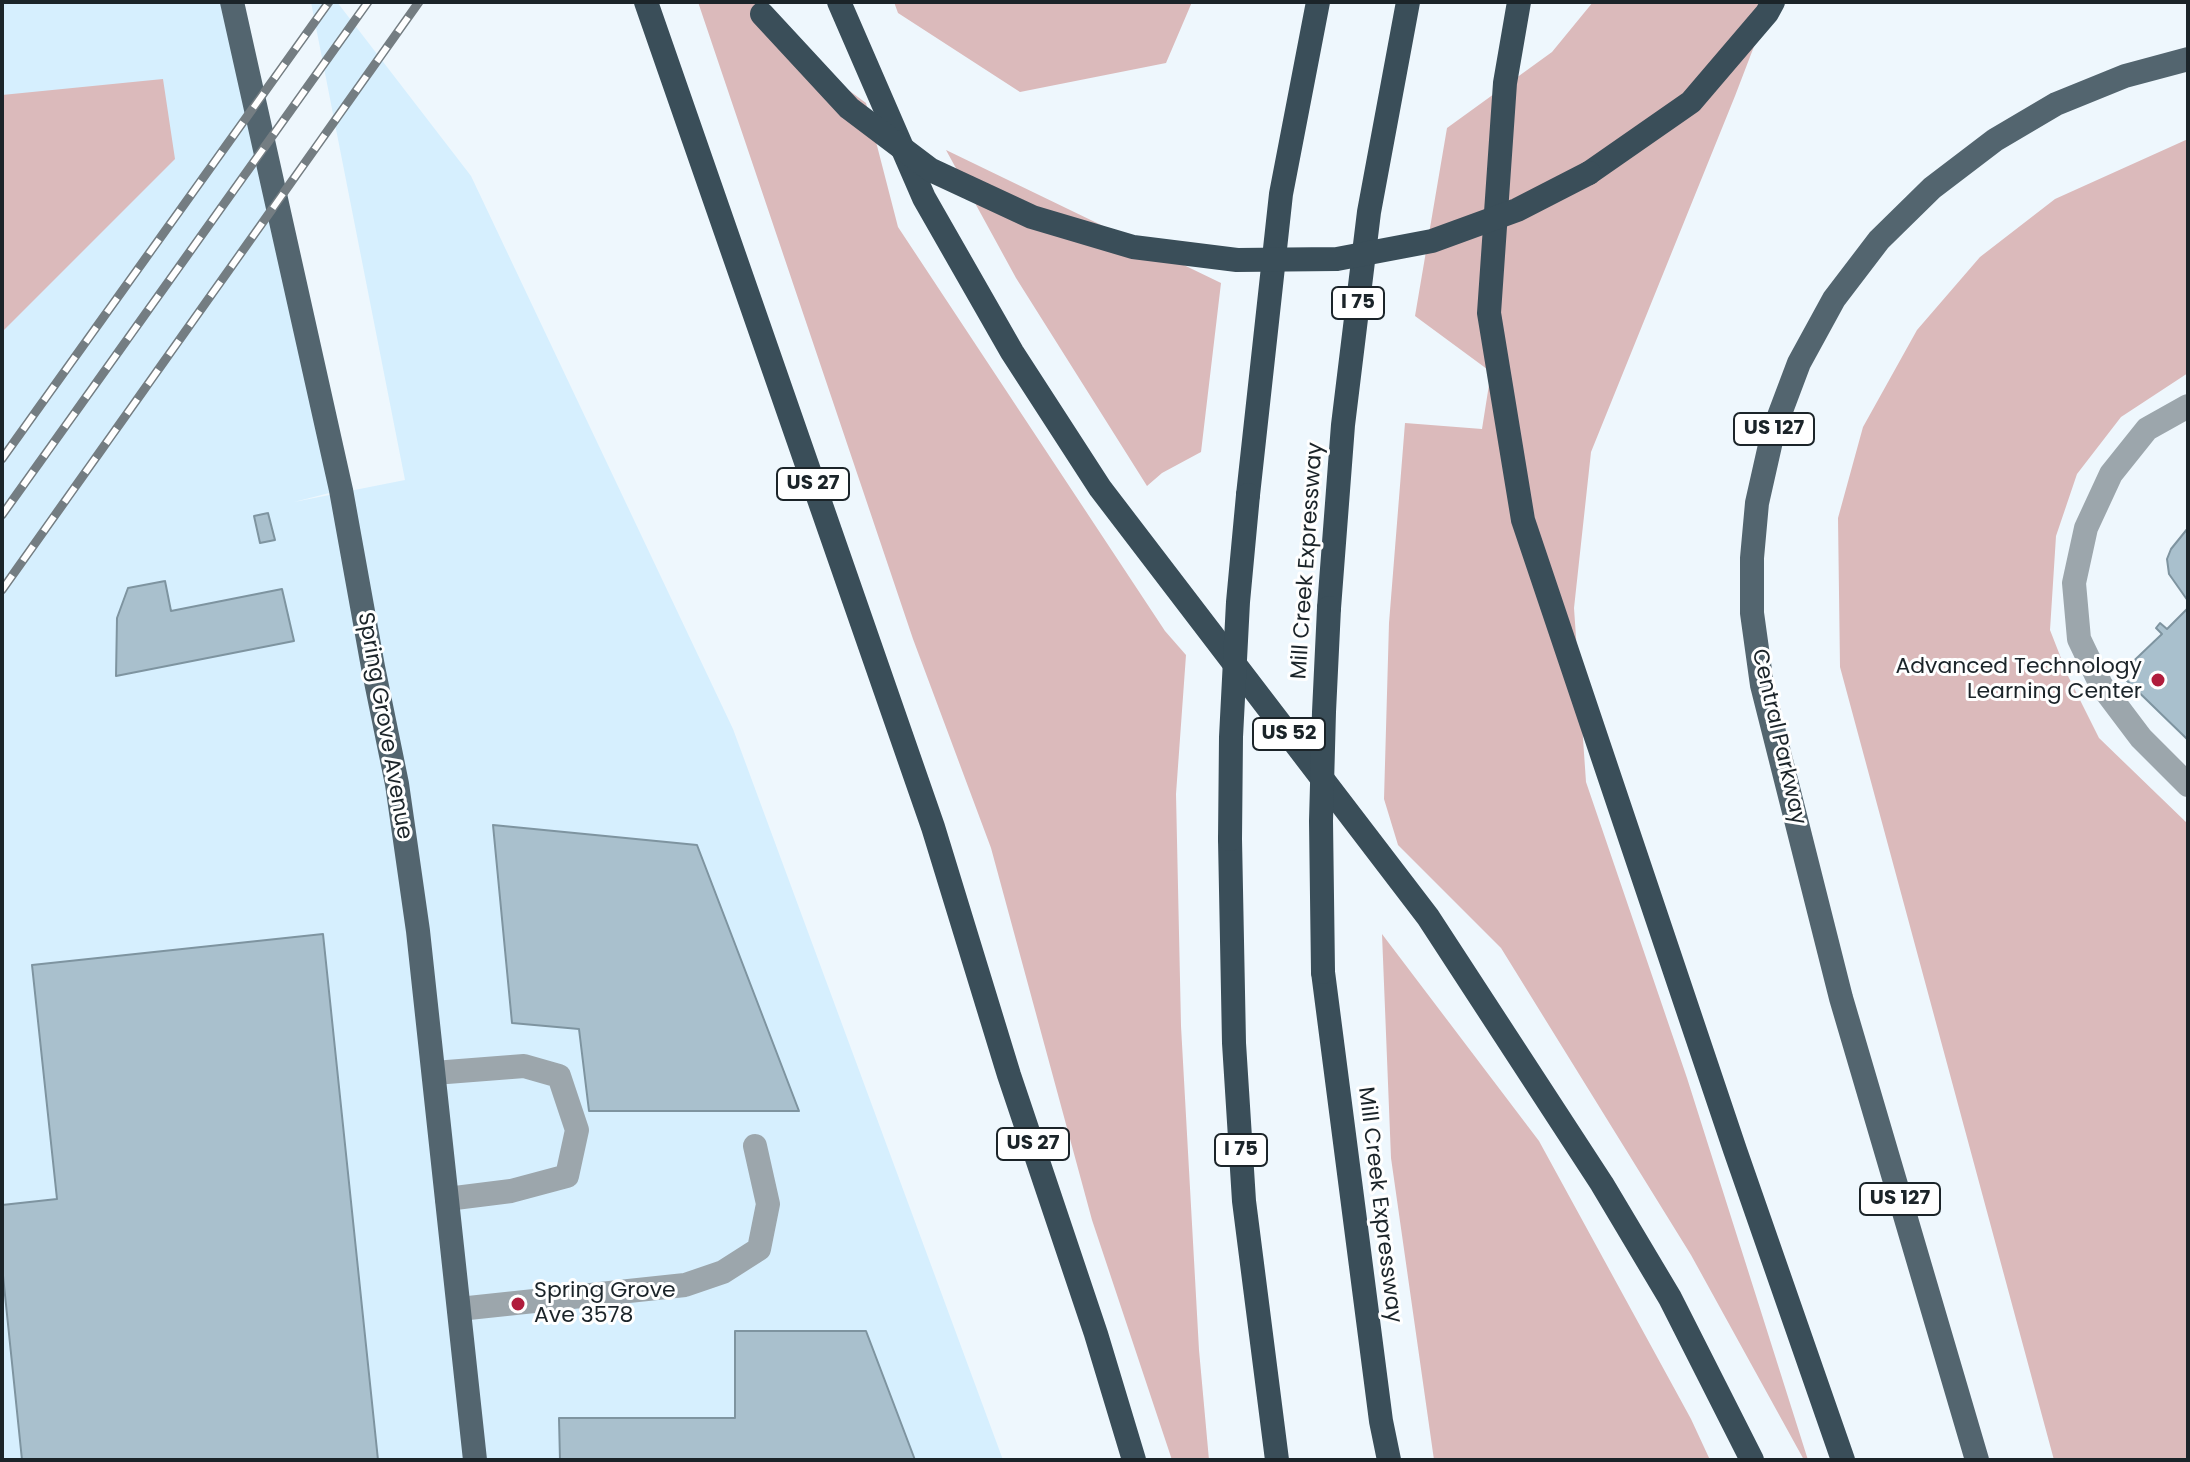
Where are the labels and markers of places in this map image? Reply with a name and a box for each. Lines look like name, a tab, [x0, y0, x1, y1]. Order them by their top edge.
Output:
place label: Advanced Technology Learning Center	[1895, 654, 2142, 706]
marker: Advanced Technology Learning Center	[2149, 671, 2167, 689]
place label: Spring Grove Ave 3578	[534, 1278, 676, 1330]
marker: Spring Grove Ave 3578	[509, 1295, 527, 1313]

